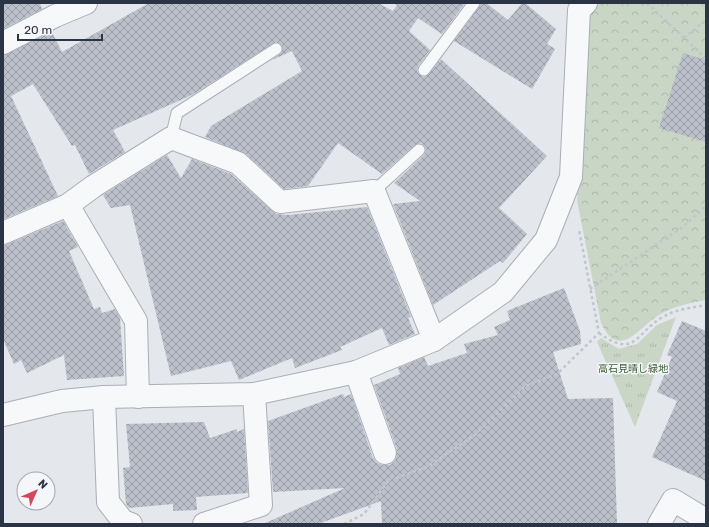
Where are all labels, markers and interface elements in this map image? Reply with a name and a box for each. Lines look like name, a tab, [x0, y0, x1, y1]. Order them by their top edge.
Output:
scale bar	[18, 16, 102, 42]
text: 20 m	[24, 23, 52, 37]
park label: 高石見晴し緑地	[598, 363, 669, 375]
north arrow	[16, 471, 56, 511]
text: N	[35, 477, 50, 492]

